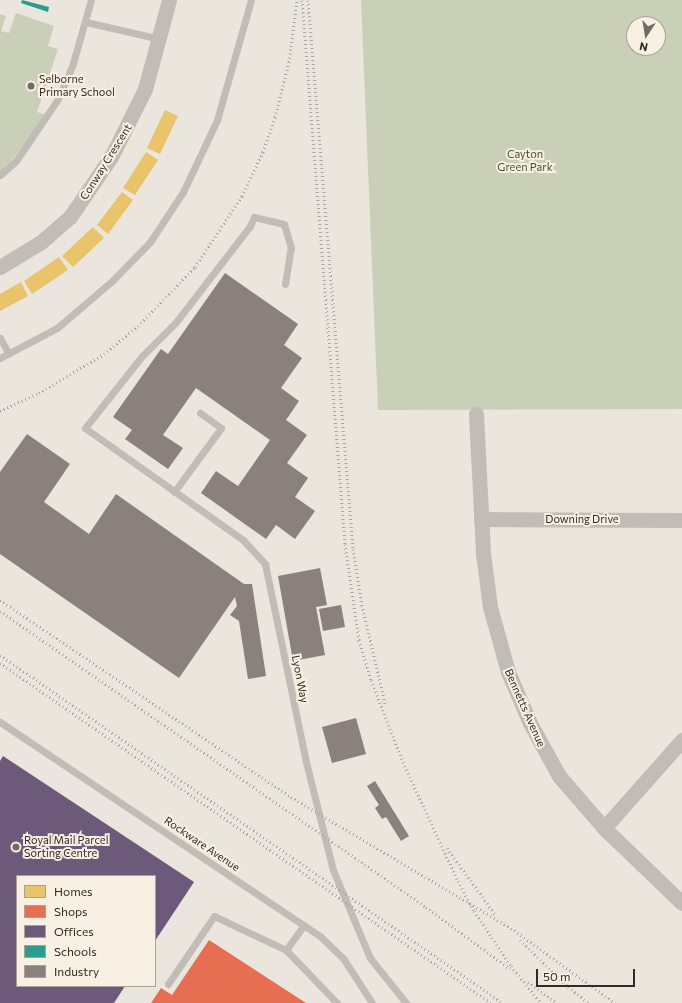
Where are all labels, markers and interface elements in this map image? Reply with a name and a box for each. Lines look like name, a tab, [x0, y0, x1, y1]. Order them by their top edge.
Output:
north arrow	[626, 16, 666, 56]
text: N	[638, 40, 649, 54]
place label: Selborne Primary School	[39, 73, 115, 99]
marker: Selborne Primary School	[26, 81, 36, 91]
street label: Conway Crescent	[77, 122, 135, 202]
park label: Cayton Green Park	[497, 148, 553, 174]
street label: Downing Drive	[545, 512, 619, 526]
street label: Lyon Way	[289, 654, 311, 704]
street label: Bennetts Avenue	[502, 667, 548, 749]
street label: Rockware Avenue	[162, 814, 242, 874]
place label: Royal Mail Parcel Sorting Centre	[24, 834, 108, 860]
marker: Royal Mail Parcel Sorting Centre	[11, 842, 21, 852]
legend	[16, 875, 156, 987]
text: Homes	[54, 884, 92, 898]
text: Shops	[54, 904, 88, 918]
text: Offices	[54, 924, 94, 938]
text: Schools	[54, 944, 97, 958]
scale bar	[538, 961, 637, 987]
text: Industry	[54, 964, 99, 978]
text: 50 m	[543, 969, 571, 983]

